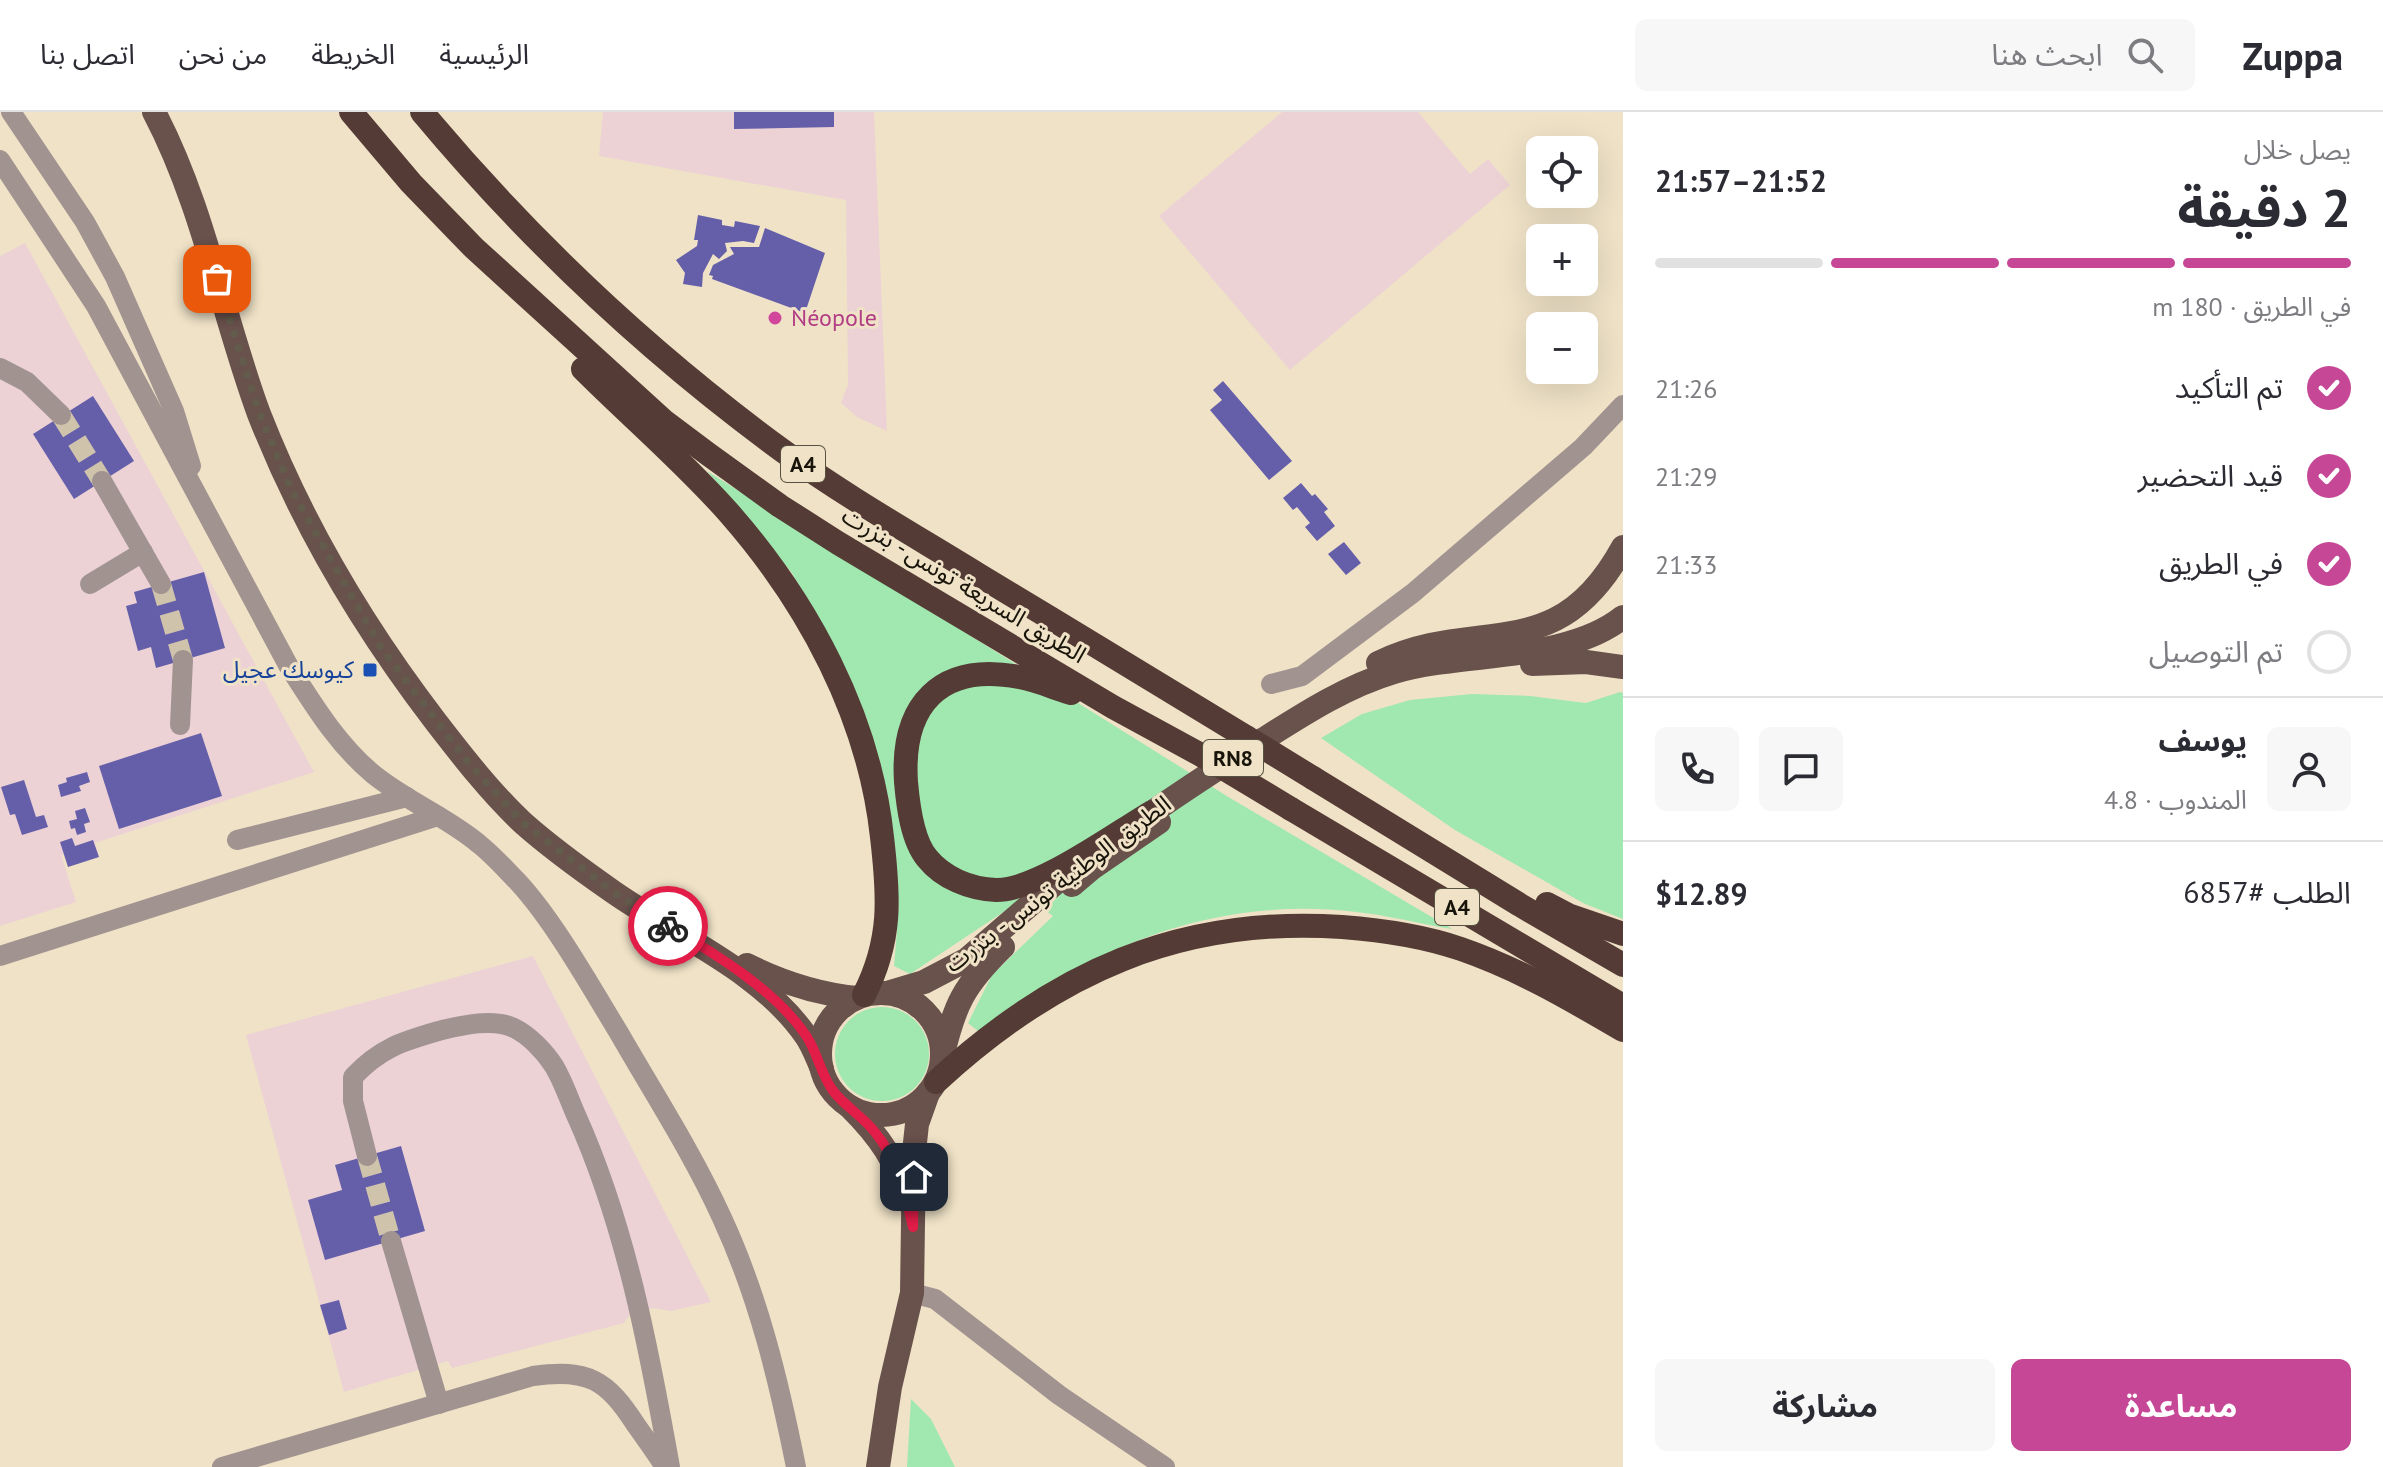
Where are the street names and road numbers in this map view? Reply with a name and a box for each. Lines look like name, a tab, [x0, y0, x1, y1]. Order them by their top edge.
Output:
road number: A4	[781, 446, 825, 482]
street label: الطريق السريعة تونس - بنزرت	[836, 499, 1092, 670]
road number: RN8	[1203, 740, 1263, 776]
street label: الطريق الوطنية تونس - بنزرت	[938, 788, 1177, 979]
road number: A4	[1435, 889, 1479, 925]

